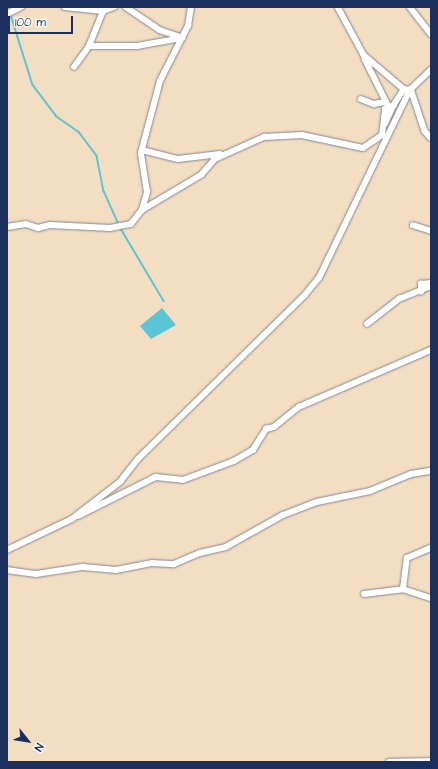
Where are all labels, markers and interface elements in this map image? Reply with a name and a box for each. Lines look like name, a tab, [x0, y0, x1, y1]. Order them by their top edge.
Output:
scale bar	[10, 8, 75, 34]
text: 100 m	[15, 14, 46, 31]
north arrow	[8, 721, 48, 761]
text: N	[31, 741, 47, 754]

